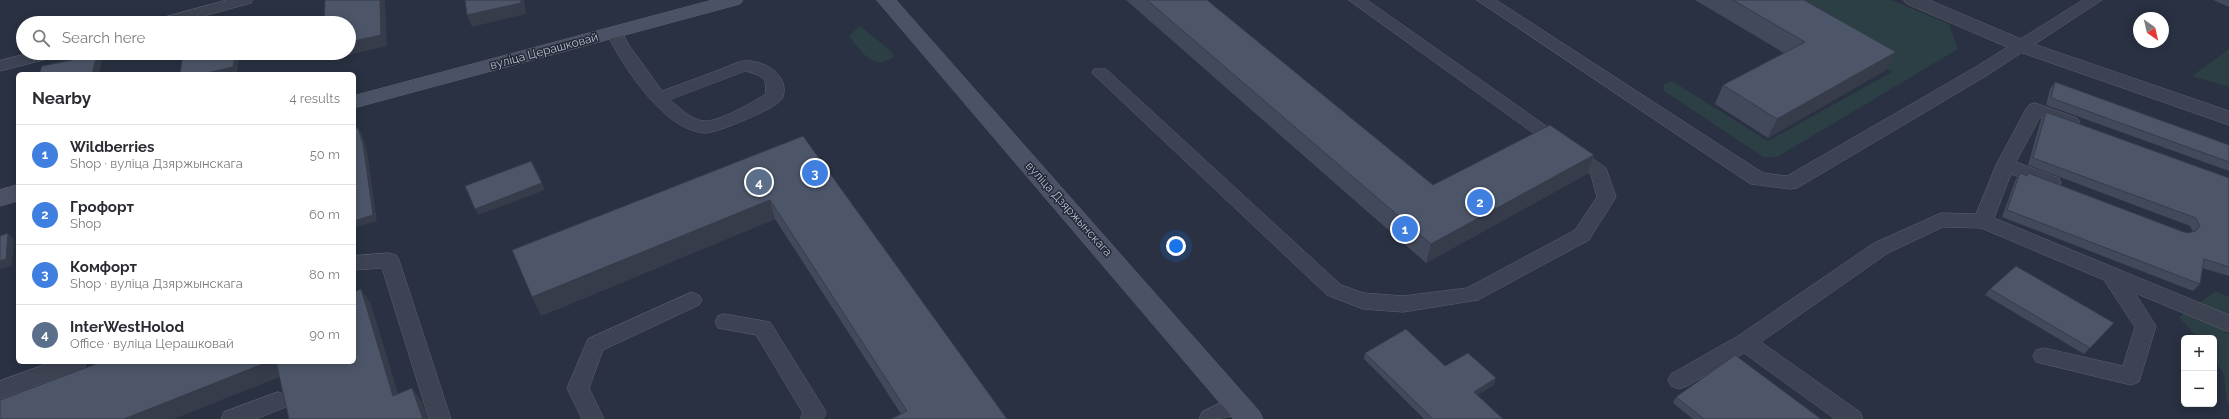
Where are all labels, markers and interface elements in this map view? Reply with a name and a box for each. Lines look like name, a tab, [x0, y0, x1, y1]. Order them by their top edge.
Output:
north arrow	[2133, 12, 2169, 48]
search box	[16, 16, 356, 60]
icon: search	[30, 27, 52, 49]
text: Search here	[62, 29, 145, 47]
street label: вуліца Церашковай	[488, 30, 600, 72]
text: Nearby	[32, 88, 91, 108]
text: 4 results	[289, 91, 340, 106]
text: Wildberries	[70, 138, 154, 156]
text: 1	[42, 147, 48, 162]
text: 50 m	[310, 147, 340, 162]
text: Shop · вуліца Дзяржынскага	[70, 156, 243, 171]
pin: 3	[802, 158, 828, 188]
street label: вуліца Дзяржынскага	[1023, 159, 1115, 259]
pin: 4	[746, 167, 772, 197]
pin: 2	[1467, 187, 1493, 217]
text: Грофорт	[70, 198, 134, 216]
text: 2	[41, 207, 49, 222]
text: 60 m	[309, 207, 340, 222]
pin: 1	[1392, 214, 1418, 244]
text: Shop	[70, 216, 101, 231]
your location	[1166, 236, 1186, 256]
text: Комфорт	[70, 258, 137, 276]
text: 3	[41, 267, 49, 282]
text: 80 m	[309, 267, 340, 282]
text: Shop · вуліца Дзяржынскага	[70, 276, 243, 291]
text: InterWestHolod	[70, 318, 184, 336]
text: 4	[41, 327, 49, 342]
text: 90 m	[309, 327, 340, 342]
map controls	[2181, 335, 2217, 407]
button: +	[2181, 335, 2217, 371]
text: Office · вуліца Церашковай	[70, 336, 234, 351]
button: −	[2181, 371, 2217, 407]

